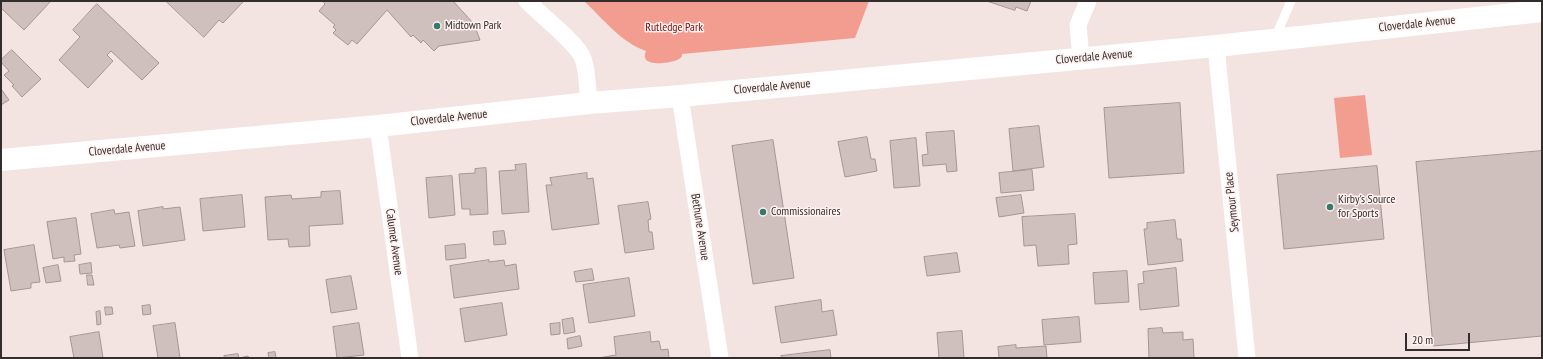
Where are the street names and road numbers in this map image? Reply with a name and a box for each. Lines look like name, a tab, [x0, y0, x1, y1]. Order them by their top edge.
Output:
street label: Cloverdale Avenue	[1378, 13, 1456, 35]
street label: Cloverdale Avenue	[1055, 46, 1133, 68]
street label: Cloverdale Avenue	[733, 76, 811, 98]
street label: Cloverdale Avenue	[410, 107, 488, 129]
street label: Cloverdale Avenue	[88, 138, 166, 160]
street label: Seymour Place	[1222, 171, 1242, 233]
street label: Bethune Avenue	[688, 193, 712, 261]
street label: Calumet Avenue	[382, 208, 406, 276]

